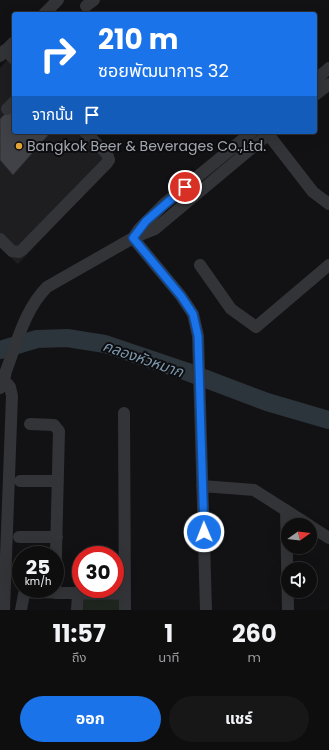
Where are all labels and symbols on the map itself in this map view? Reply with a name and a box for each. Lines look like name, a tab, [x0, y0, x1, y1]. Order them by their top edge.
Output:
place label: Bangkok Beer & Beverages Co.,Ltd.	[27, 136, 266, 156]
marker: Bangkok Beer & Beverages Co.,Ltd.	[14, 141, 24, 151]
pin	[168, 170, 202, 204]
water label: คลองหัวหมาก	[100, 335, 187, 382]
position arrow	[183, 511, 225, 553]
north arrow	[281, 518, 317, 554]
speed limit sign: 30	[72, 546, 124, 598]

